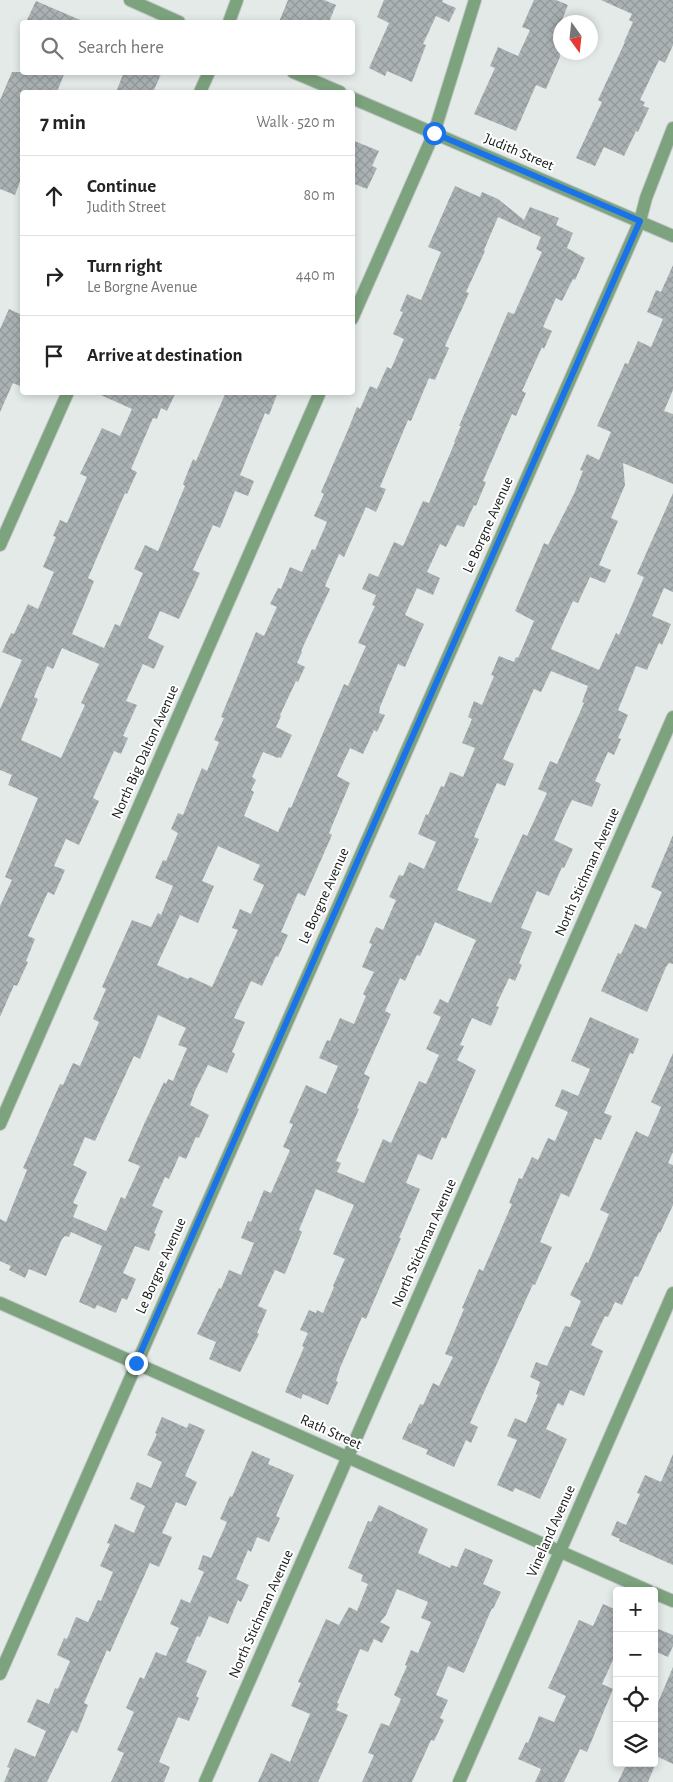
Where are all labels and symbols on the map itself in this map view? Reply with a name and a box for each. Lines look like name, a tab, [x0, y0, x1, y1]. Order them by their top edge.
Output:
north arrow	[553, 15, 598, 60]
route start	[423, 122, 446, 145]
street label: Judith Street	[482, 131, 556, 173]
street label: Le Borgne Avenue	[460, 475, 516, 575]
street label: North Big Dalton Avenue	[109, 683, 181, 821]
street label: North Stichman Avenue	[552, 806, 622, 938]
street label: Le Borgne Avenue	[296, 846, 352, 946]
street label: North Stichman Avenue	[389, 1177, 459, 1309]
street label: Le Borgne Avenue	[133, 1216, 189, 1316]
route end	[125, 1352, 148, 1375]
street label: Rath Street	[298, 1412, 364, 1452]
street label: Vineland Avenue	[524, 1483, 578, 1579]
street label: North Stichman Avenue	[226, 1548, 296, 1680]

